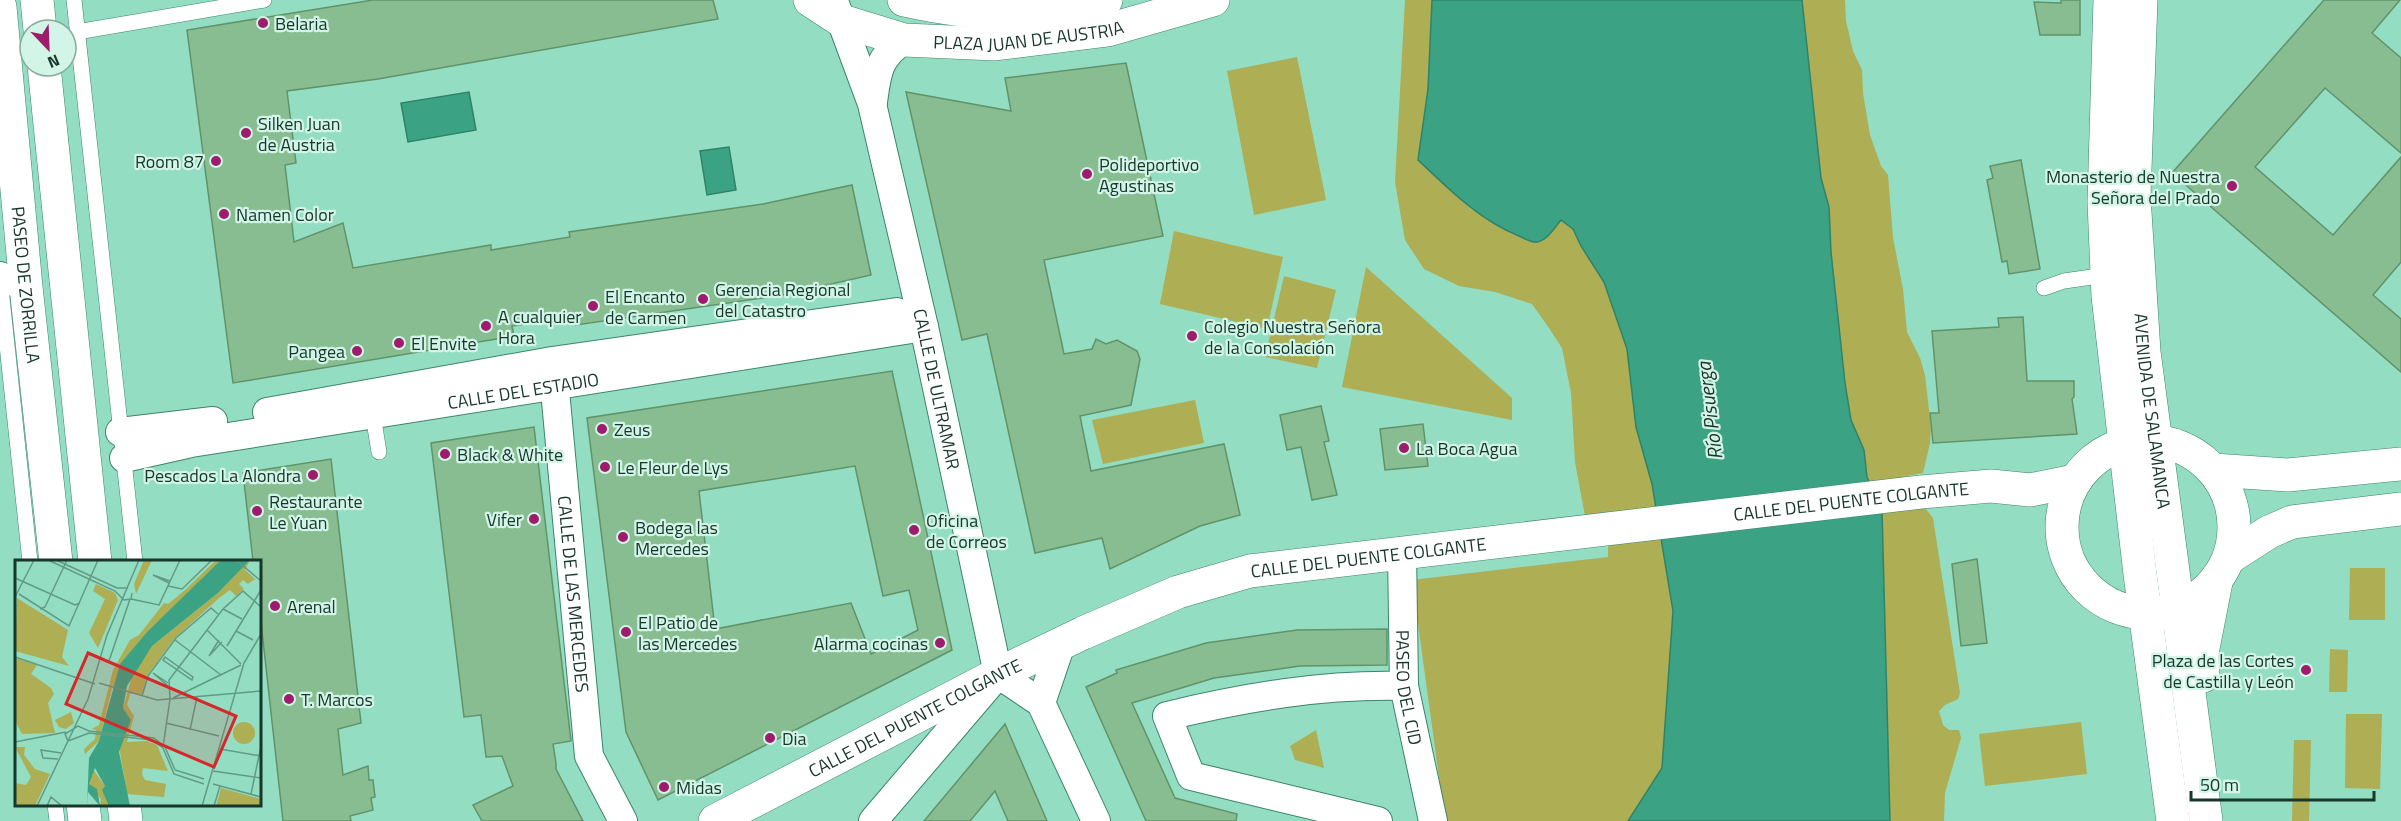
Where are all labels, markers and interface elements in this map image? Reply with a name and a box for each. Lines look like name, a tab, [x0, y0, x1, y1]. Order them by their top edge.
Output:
place label: Belaria	[275, 10, 328, 37]
street label: PLAZA JUAN DE AUSTRIA	[933, 13, 1127, 58]
marker: Belaria	[256, 16, 270, 30]
north arrow	[18, 18, 78, 78]
text: N	[44, 49, 64, 75]
place label: Silken Juan de Austria	[258, 110, 340, 158]
marker: Silken Juan de Austria	[239, 126, 253, 140]
place label: Room 87	[135, 148, 204, 175]
place label: Polideportivo Agustinas	[1099, 151, 1199, 199]
marker: Room 87	[209, 154, 223, 168]
place label: Monasterio de Nuestra Señora del Prado	[2046, 163, 2220, 211]
marker: Polideportivo Agustinas	[1080, 167, 1094, 181]
marker: Monasterio de Nuestra Señora del Prado	[2225, 179, 2239, 193]
place label: Namen Color	[236, 201, 334, 228]
street label: PASEO DE ZORRILLA	[5, 205, 48, 365]
marker: Namen Color	[217, 207, 231, 221]
place label: Gerencia Regional del Catastro	[715, 276, 850, 324]
place label: El Encanto de Carmen	[605, 283, 686, 331]
marker: Gerencia Regional del Catastro	[696, 292, 710, 306]
marker: El Encanto de Carmen	[586, 299, 600, 313]
place label: A cualquier Hora	[498, 303, 582, 351]
street label: CALLE DE ULTRAMAR	[907, 306, 968, 472]
street label: AVENIDA DE SALAMANCA	[2128, 312, 2178, 511]
place label: Colegio Nuestra Señora de la Consolación	[1204, 313, 1381, 361]
marker: A cualquier Hora	[479, 319, 493, 333]
marker: Colegio Nuestra Señora de la Consolación	[1185, 329, 1199, 343]
place label: El Envite	[411, 330, 477, 357]
marker: El Envite	[392, 336, 406, 350]
place label: Pangea	[288, 338, 345, 365]
marker: Pangea	[350, 344, 364, 358]
water label: Río Pisuerga	[1688, 359, 1730, 462]
street label: CALLE DEL ESTADIO	[446, 365, 601, 416]
place label: Zeus	[614, 416, 651, 443]
marker: Zeus	[595, 422, 609, 436]
place label: La Boca Agua	[1416, 435, 1517, 462]
place label: Black & White	[457, 441, 563, 468]
marker: La Boca Agua	[1397, 441, 1411, 455]
marker: Black & White	[438, 447, 452, 461]
place label: Le Fleur de Lys	[617, 454, 728, 481]
marker: Le Fleur de Lys	[598, 460, 612, 474]
place label: Pescados La Alondra	[144, 462, 301, 489]
marker: Pescados La Alondra	[306, 468, 320, 482]
street label: CALLE DEL PUENTE COLGANTE	[1732, 474, 1970, 527]
place label: Restaurante Le Yuan	[269, 488, 363, 536]
street label: CALLE DE LAS MERCEDES	[551, 494, 597, 694]
marker: Restaurante Le Yuan	[250, 504, 264, 518]
place label: Vifer	[486, 506, 522, 533]
place label: Oficina de Correos	[926, 507, 1007, 555]
marker: Vifer	[527, 512, 541, 526]
place label: Bodega las Mercedes	[635, 514, 718, 562]
marker: Oficina de Correos	[907, 523, 921, 537]
marker: Bodega las Mercedes	[616, 530, 630, 544]
street label: CALLE DEL PUENTE COLGANTE	[1249, 530, 1488, 584]
inset map	[15, 560, 261, 806]
place label: Arenal	[287, 593, 336, 620]
marker: Arenal	[268, 599, 282, 613]
place label: El Patio de las Mercedes	[638, 609, 738, 657]
marker: El Patio de las Mercedes	[619, 625, 633, 639]
place label: Alarma cocinas	[814, 630, 928, 657]
street label: PASEO DEL CID	[1390, 630, 1430, 748]
marker: Alarma cocinas	[933, 636, 947, 650]
place label: Plaza de las Cortes de Castilla y León	[2152, 647, 2294, 695]
street label: CALLE DEL PUENTE COLGANTE	[803, 651, 1026, 784]
marker: Plaza de las Cortes de Castilla y León	[2299, 663, 2313, 677]
place label: T. Marcos	[301, 686, 373, 713]
marker: T. Marcos	[282, 692, 296, 706]
place label: Dia	[782, 725, 807, 752]
marker: Dia	[763, 731, 777, 745]
scale bar	[2191, 764, 2374, 802]
text: 50 m	[2200, 771, 2239, 798]
place label: Midas	[676, 774, 722, 801]
marker: Midas	[657, 780, 671, 794]

